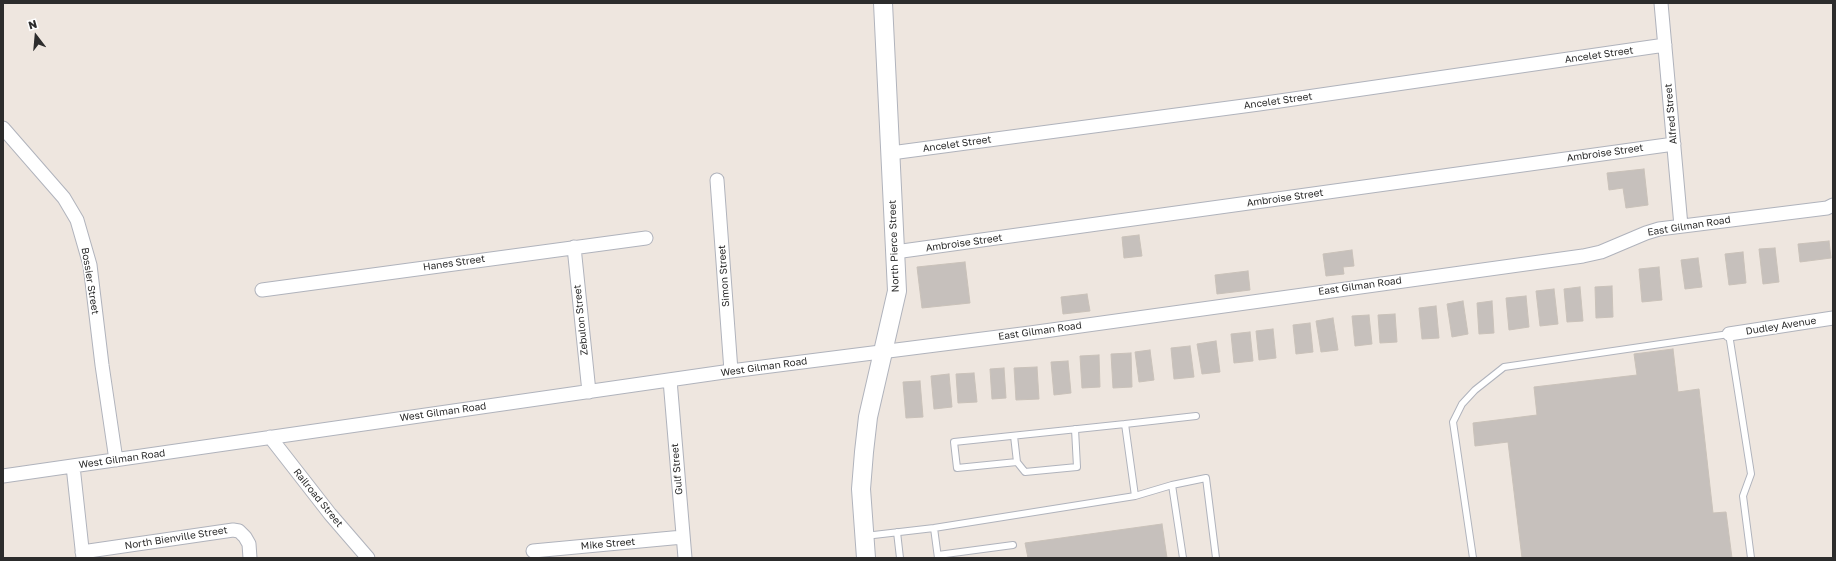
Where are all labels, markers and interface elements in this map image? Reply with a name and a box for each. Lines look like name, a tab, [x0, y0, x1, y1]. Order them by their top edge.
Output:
north arrow	[16, 16, 56, 56]
text: N	[27, 17, 38, 31]
street label: Ancelet Street	[1564, 44, 1634, 66]
street label: Alfred Street	[1662, 83, 1680, 145]
street label: Ancelet Street	[1243, 90, 1313, 112]
street label: Ancelet Street	[922, 133, 992, 155]
street label: Ambroise Street	[1566, 142, 1644, 164]
street label: Ambroise Street	[1246, 187, 1324, 209]
street label: North Pierce Street	[886, 200, 902, 292]
street label: East Gilman Road	[1647, 214, 1731, 238]
street label: Ambroise Street	[925, 232, 1003, 254]
street label: Simon Street	[716, 245, 732, 307]
street label: Bossier Street	[79, 247, 101, 315]
street label: Hanes Street	[422, 253, 486, 273]
street label: East Gilman Road	[1318, 274, 1402, 298]
street label: Zebulon Street	[571, 284, 591, 356]
street label: Dudley Avenue	[1745, 314, 1817, 338]
street label: East Gilman Road	[998, 319, 1082, 343]
street label: West Gilman Road	[720, 355, 808, 379]
street label: West Gilman Road	[399, 400, 487, 424]
street label: Gulf Street	[669, 443, 685, 495]
street label: West Gilman Road	[78, 447, 166, 471]
street label: Railroad Street	[291, 466, 345, 530]
street label: North Bienville Street	[124, 524, 228, 552]
street label: Mike Street	[580, 536, 636, 552]

